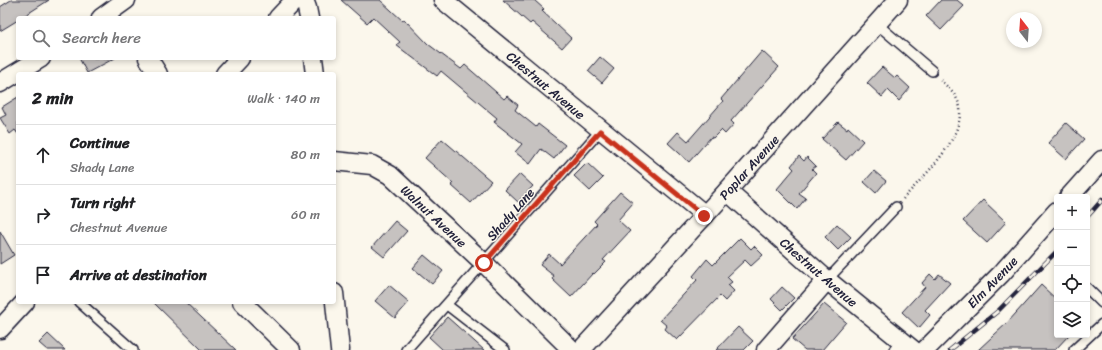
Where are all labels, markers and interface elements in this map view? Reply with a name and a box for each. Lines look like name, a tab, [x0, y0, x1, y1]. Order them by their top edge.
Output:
north arrow	[1006, 12, 1042, 48]
search box	[16, 16, 336, 60]
text: Search here	[62, 25, 141, 51]
icon: search	[30, 27, 52, 49]
street label: Chestnut Avenue	[501, 45, 591, 126]
text: 2 min	[32, 83, 73, 113]
text: Walk · 140 m	[247, 87, 320, 110]
street label: Poplar Avenue	[713, 129, 785, 205]
text: Continue	[70, 130, 130, 156]
text: 80 m	[291, 143, 320, 166]
icon: ahead	[32, 144, 54, 166]
text: Shady Lane	[70, 156, 134, 179]
street label: Walnut Avenue	[395, 179, 473, 254]
street label: Shady Lane	[481, 183, 540, 246]
text: Turn right	[70, 190, 135, 216]
map controls	[1054, 194, 1090, 338]
button: +	[1054, 194, 1090, 230]
text: 60 m	[291, 203, 320, 226]
icon: right	[32, 204, 54, 226]
route end	[695, 207, 713, 225]
text: Chestnut Avenue	[70, 216, 167, 239]
button: −	[1054, 230, 1090, 266]
street label: Chestnut Avenue	[774, 232, 863, 313]
street label: Elm Avenue	[961, 251, 1023, 314]
route start	[475, 254, 493, 272]
text: Arrive at destination	[70, 262, 207, 288]
icon: arrive	[32, 264, 54, 286]
button: locate	[1054, 266, 1090, 302]
button: layers	[1054, 302, 1090, 338]

